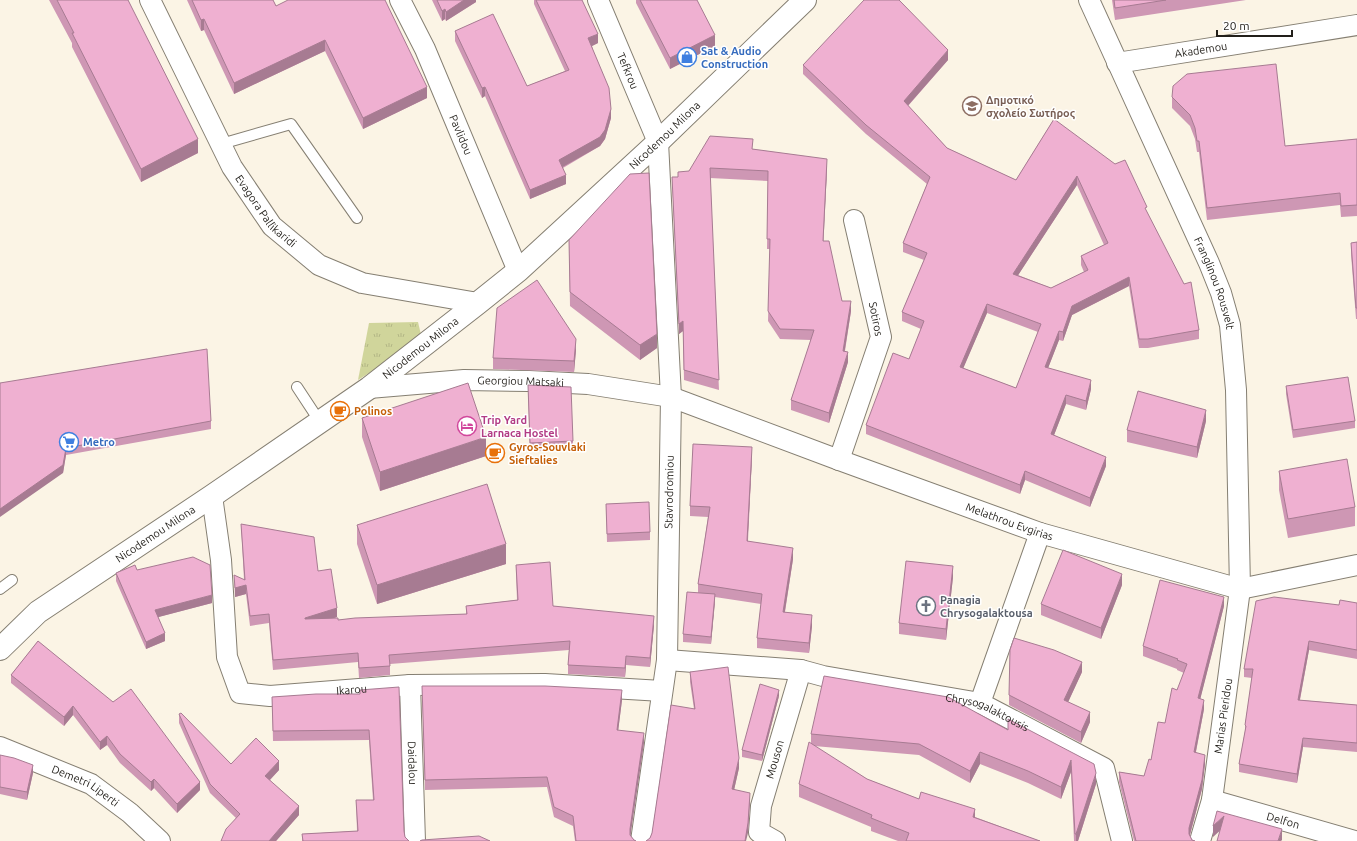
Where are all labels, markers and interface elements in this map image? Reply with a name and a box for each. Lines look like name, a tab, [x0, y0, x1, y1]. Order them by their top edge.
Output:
scale bar	[1217, 12, 1292, 38]
text: 20 m	[1223, 19, 1250, 32]
street label: Akademou	[1174, 40, 1228, 60]
place label: Sat & Audio Construction	[701, 45, 768, 70]
shop icon: Sat & Audio Construction	[676, 46, 698, 68]
street label: Tefkrou	[615, 51, 641, 91]
place label: Δημοτικό σχολείο Σωτήρος	[986, 94, 1076, 120]
school or university icon: Δημοτικό σχολείο Σωτήρος	[961, 95, 983, 117]
street label: Nicodemou Milona	[627, 99, 702, 171]
street label: Pavlidou	[447, 113, 475, 157]
street label: Evagora Pallikaridi	[233, 173, 299, 250]
street label: Franglinou Rousvelt	[1192, 235, 1236, 331]
street label: Sotiros	[867, 301, 885, 337]
street label: Nicodemou Milona	[380, 315, 461, 381]
street label: Georgiou Matsaki	[477, 374, 564, 389]
cafe icon: Polinos	[329, 400, 351, 422]
place label: Polinos	[354, 405, 392, 417]
place label: Trip Yard Larnaca Hostel	[481, 414, 559, 439]
hotel icon: Trip Yard Larnaca Hostel	[456, 415, 478, 437]
supermarket icon: Metro	[58, 431, 80, 453]
place label: Metro	[83, 436, 115, 448]
place label: Gyros-Souvlaki Sieftalies	[509, 441, 586, 466]
cafe icon: Gyros-Souvlaki Sieftalies	[484, 442, 506, 464]
street label: Stavrodromiou	[662, 455, 676, 529]
street label: Melathrou Evgirias	[964, 501, 1055, 542]
street label: Nicodemou Milona	[113, 503, 197, 565]
place label: Panagia Chrysogalaktousa	[940, 594, 1033, 619]
church icon: Panagia Chrysogalaktousa	[915, 595, 937, 617]
street label: Marias Pieridou	[1212, 677, 1234, 755]
street label: Ikarou	[336, 682, 367, 697]
street label: Chrysogalaktousis	[944, 691, 1031, 734]
street label: Mouson	[763, 739, 786, 780]
street label: Daidalou	[406, 741, 419, 785]
street label: Demetri Liperti	[50, 763, 121, 809]
street label: Delfon	[1265, 810, 1301, 831]

